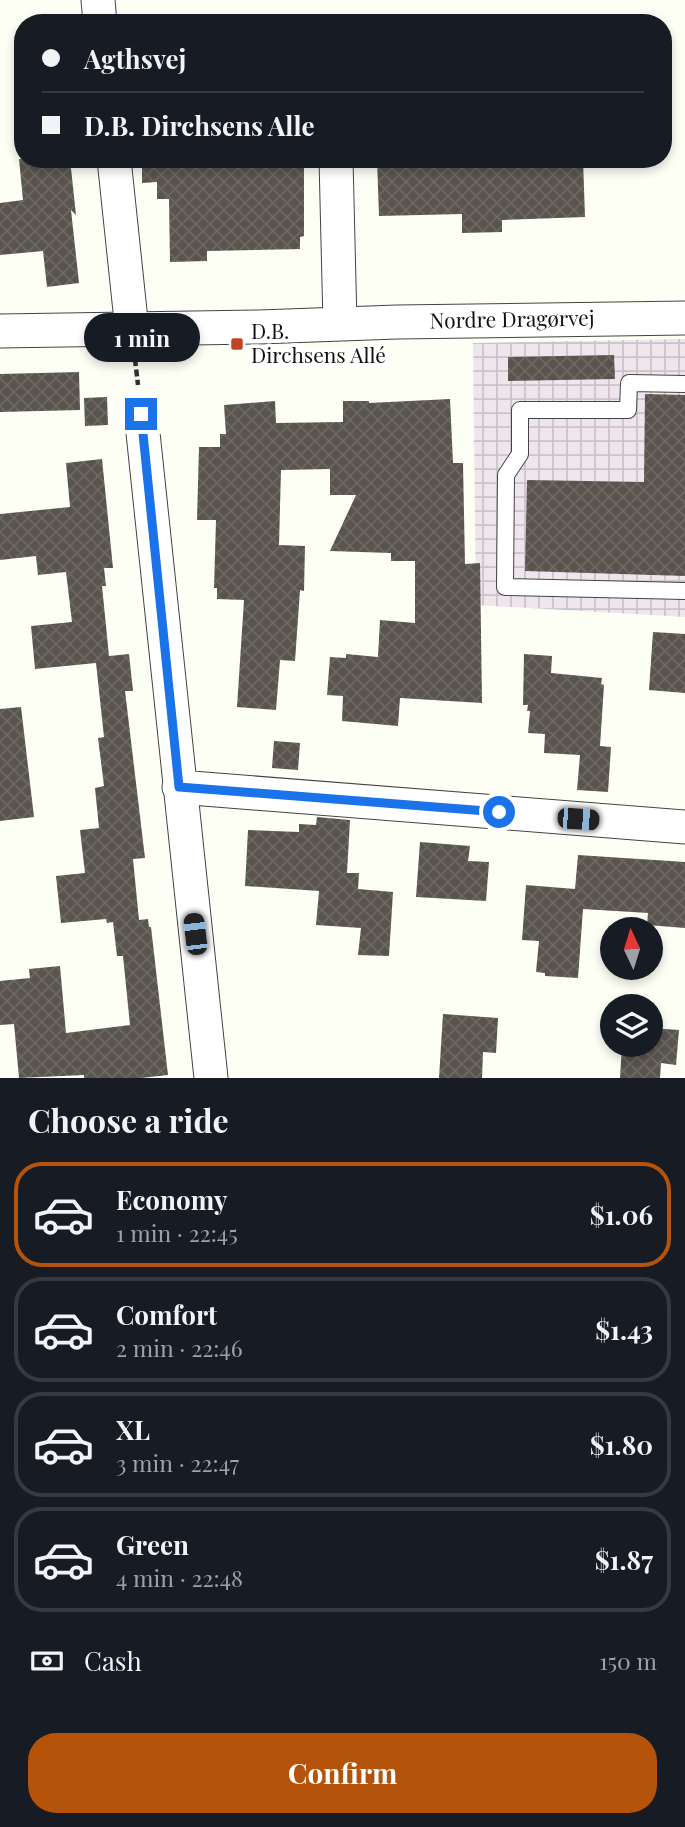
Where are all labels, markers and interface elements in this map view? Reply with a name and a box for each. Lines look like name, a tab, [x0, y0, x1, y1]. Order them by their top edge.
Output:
text: Agthsvej	[84, 41, 186, 76]
text: D.B. Dirchsens Alle	[84, 108, 315, 143]
street label: Nordre Dragørvej	[429, 303, 595, 333]
callout: 1 min	[83, 312, 199, 362]
place label: D.B. Dirchsens Allé	[251, 316, 386, 368]
text: 1 min	[114, 322, 170, 353]
marker: D.B. Dirchsens Allé	[229, 336, 245, 352]
route end	[125, 398, 157, 430]
route start	[483, 796, 515, 828]
car	[557, 807, 600, 831]
car	[183, 912, 208, 956]
north arrow	[600, 917, 663, 980]
map controls	[600, 917, 663, 1057]
button: layers	[600, 994, 663, 1057]
text: Choose a ride	[28, 1098, 229, 1141]
text: Economy	[116, 1182, 227, 1217]
icon: car	[32, 1183, 95, 1246]
text: $1.06	[590, 1197, 653, 1232]
text: 1 min · 22:45	[116, 1217, 238, 1248]
text: Comfort	[116, 1297, 217, 1332]
icon: car	[32, 1298, 95, 1361]
text: $1.43	[595, 1312, 653, 1347]
text: 2 min · 22:46	[116, 1332, 243, 1363]
text: XL	[116, 1412, 150, 1447]
icon: car	[32, 1413, 95, 1476]
text: $1.80	[590, 1427, 653, 1462]
text: 3 min · 22:47	[116, 1447, 239, 1478]
text: Green	[116, 1527, 189, 1562]
icon: car	[32, 1528, 95, 1591]
text: $1.87	[595, 1542, 653, 1577]
text: 4 min · 22:48	[116, 1562, 243, 1593]
icon: cash	[28, 1642, 66, 1680]
text: Cash	[84, 1643, 142, 1678]
text: 150 m	[599, 1645, 657, 1676]
button: Confirm	[28, 1733, 657, 1813]

